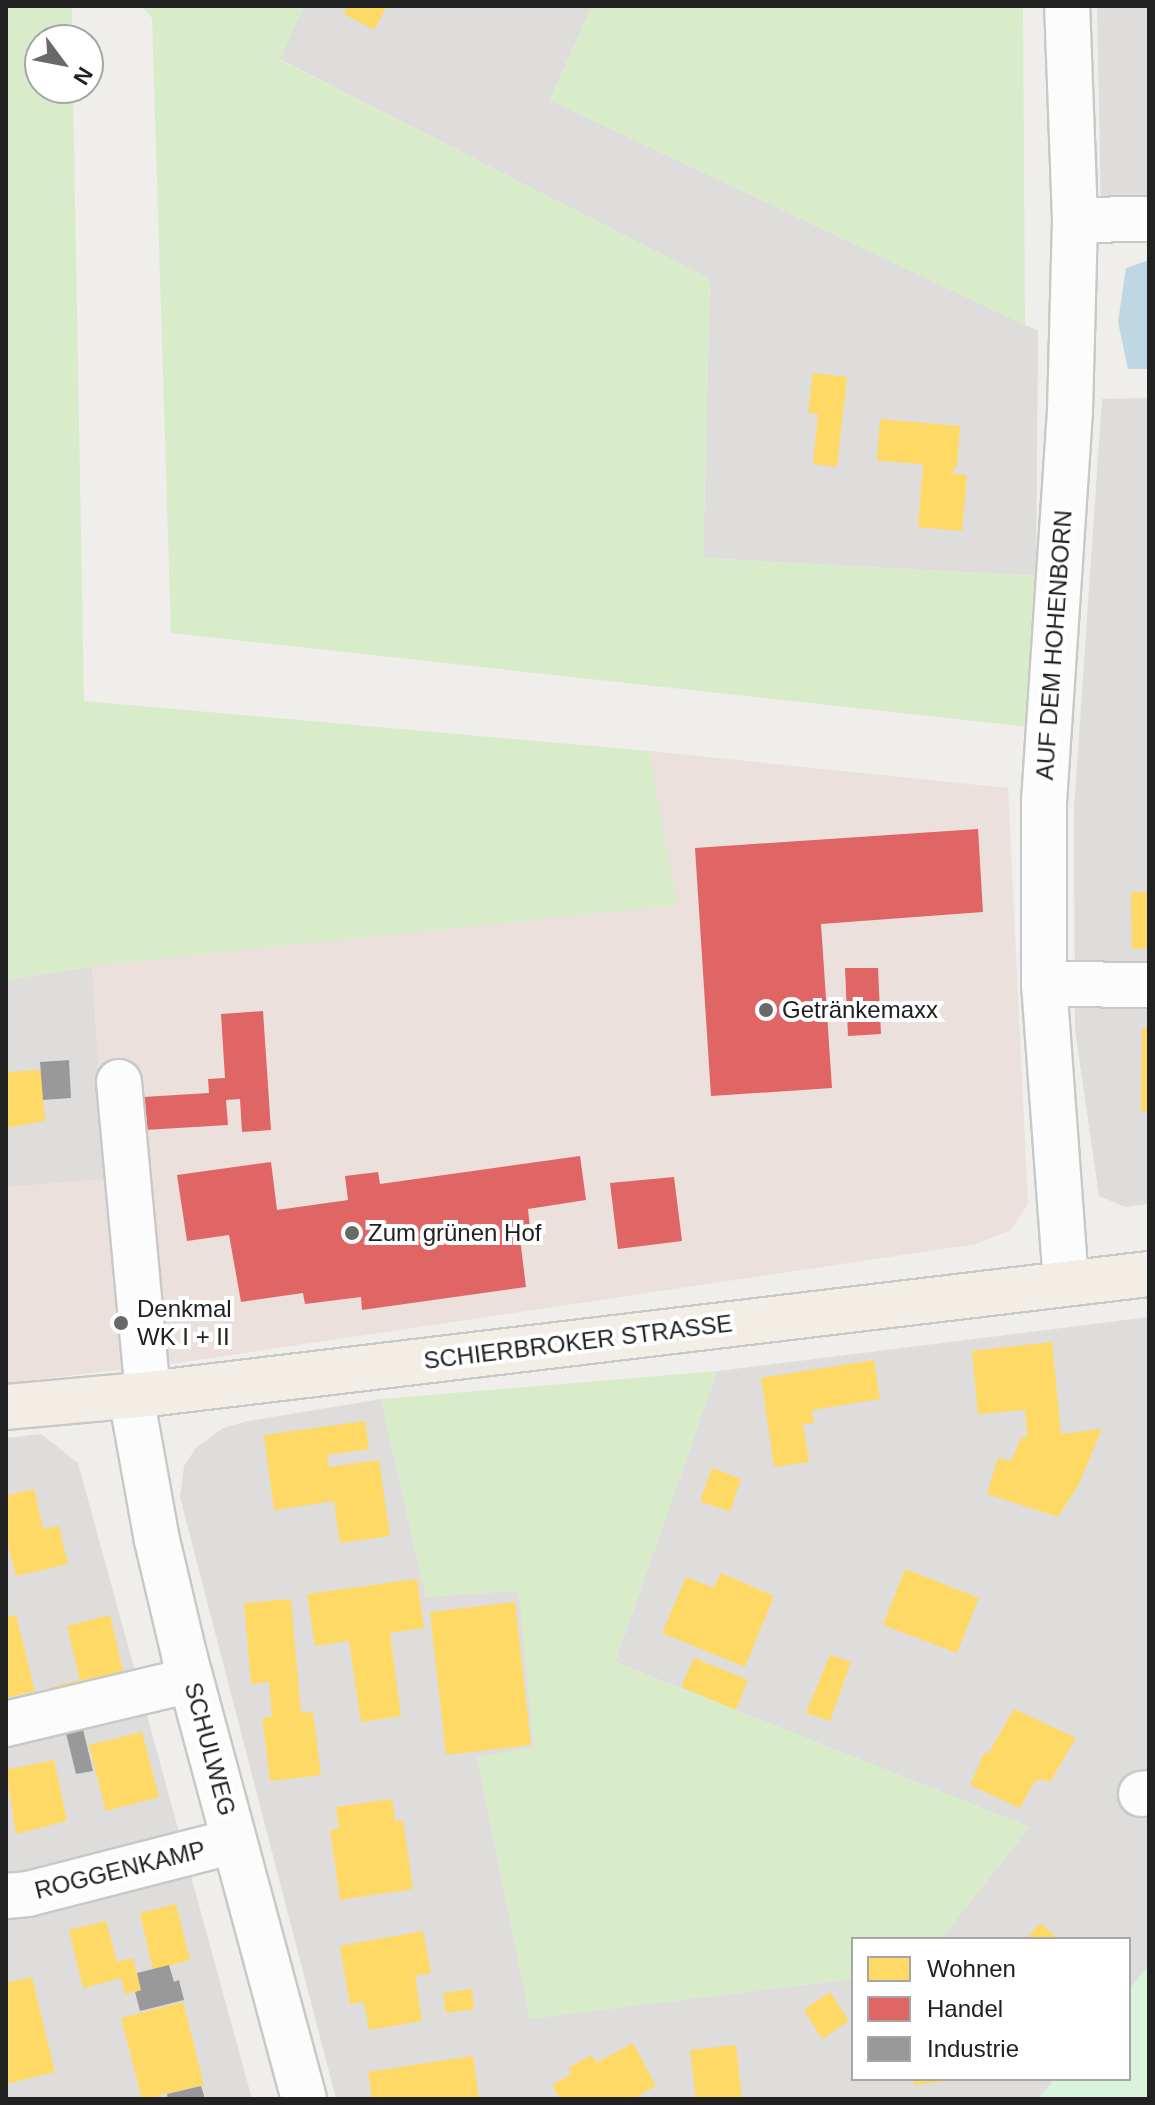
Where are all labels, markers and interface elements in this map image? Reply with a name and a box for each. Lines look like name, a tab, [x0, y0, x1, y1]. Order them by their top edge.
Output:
north arrow	[24, 24, 104, 104]
text: N	[68, 63, 98, 89]
street label: AUF DEM HOHENBORN	[1030, 509, 1078, 781]
place label: Getränkemaxx	[782, 996, 938, 1024]
marker: Getränkemaxx	[757, 1001, 775, 1019]
place label: Zum grünen Hof	[368, 1219, 541, 1247]
marker: Zum grünen Hof	[343, 1224, 361, 1242]
place label: Denkmal WK I + II	[137, 1295, 232, 1351]
street label: SCHIERBROKER STRASSE	[422, 1309, 734, 1375]
marker: Denkmal WK I + II	[112, 1314, 130, 1332]
street label: SCHULWEG	[178, 1679, 242, 1819]
street label: ROGGENKAMP	[32, 1835, 208, 1905]
legend	[851, 1937, 1131, 2081]
text: Wohnen	[927, 1955, 1016, 1982]
text: Handel	[927, 1995, 1003, 2022]
text: Industrie	[927, 2035, 1019, 2062]

